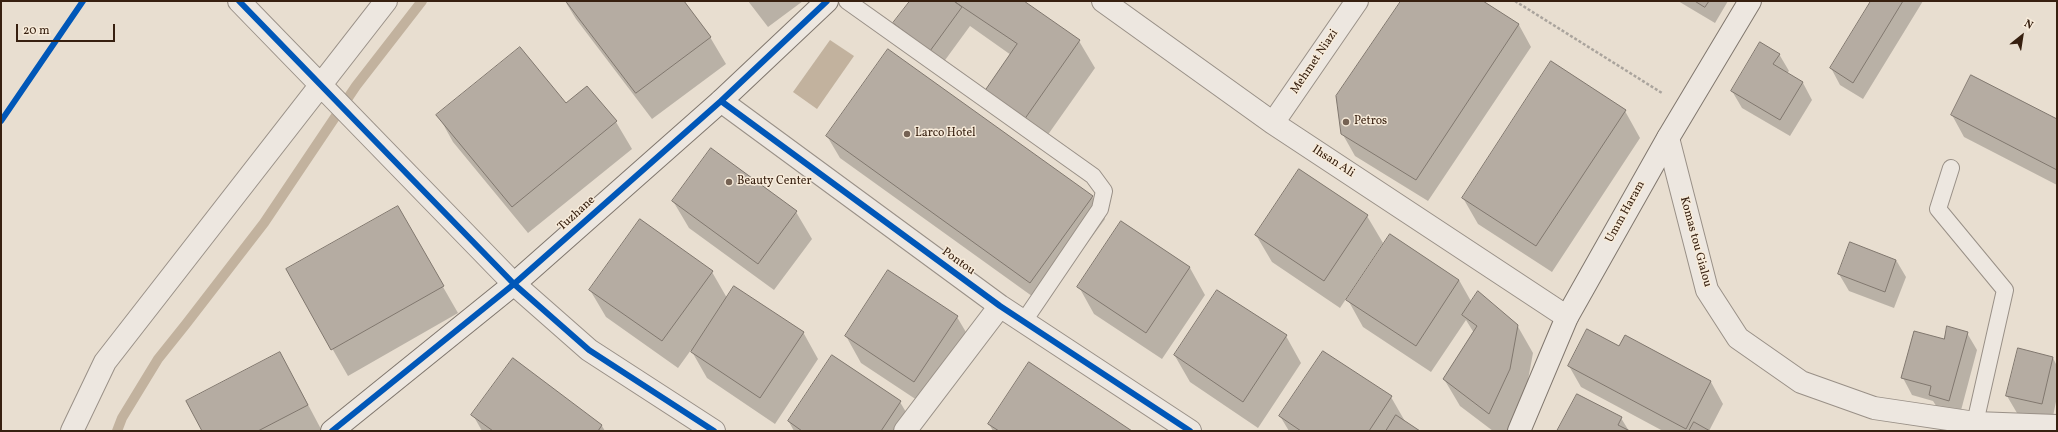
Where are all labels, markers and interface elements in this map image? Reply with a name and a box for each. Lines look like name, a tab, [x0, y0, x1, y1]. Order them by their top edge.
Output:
scale bar	[18, 16, 117, 42]
north arrow	[2002, 16, 2042, 56]
text: N	[2021, 17, 2035, 34]
text: 20 m	[23, 23, 50, 39]
street label: Mehmet Niazi	[1288, 27, 1342, 97]
place label: Petros	[1354, 115, 1387, 129]
marker: Petros	[1341, 117, 1351, 127]
place label: Larco Hotel	[915, 127, 976, 141]
marker: Larco Hotel	[902, 129, 912, 139]
street label: Ihsan Ali	[1309, 143, 1357, 181]
place label: Beauty Center	[737, 175, 812, 189]
marker: Beauty Center	[724, 177, 734, 187]
street label: Umm Haram	[1603, 179, 1649, 245]
street label: Tuzhane	[555, 194, 599, 234]
street label: Komas tou Gialou	[1676, 195, 1714, 289]
street label: Pontou	[939, 245, 977, 279]

